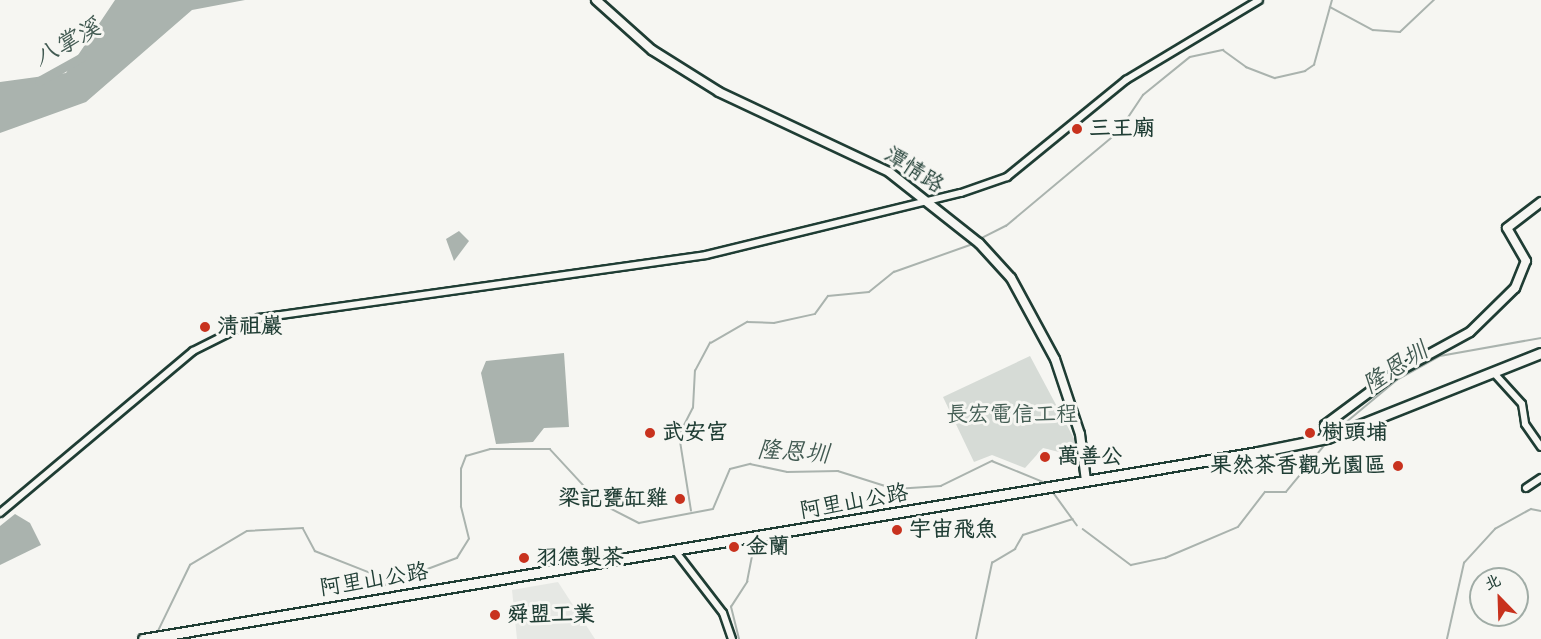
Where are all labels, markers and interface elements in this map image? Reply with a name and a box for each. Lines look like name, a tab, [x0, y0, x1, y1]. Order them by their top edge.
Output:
water label: 八掌溪	[29, 13, 105, 73]
place label: 三王廟	[1089, 116, 1155, 142]
marker: 三王廟	[1070, 122, 1084, 136]
street label: 潭情路	[879, 141, 949, 199]
place label: 清祖巖	[217, 314, 283, 340]
marker: 清祖巖	[198, 320, 212, 334]
water label: 隆恩圳	[1357, 336, 1433, 400]
park label: 長宏電信工程	[946, 402, 1078, 428]
place label: 武安宮	[662, 420, 728, 446]
place label: 樹頭埔	[1322, 420, 1388, 446]
marker: 武安宮	[643, 426, 657, 440]
marker: 樹頭埔	[1303, 426, 1317, 440]
water label: 隆恩圳	[756, 435, 830, 469]
place label: 萬善公	[1057, 444, 1123, 470]
marker: 萬善公	[1038, 450, 1052, 464]
place label: 果然茶香觀光園區	[1210, 453, 1386, 479]
marker: 果然茶香觀光園區	[1391, 459, 1405, 473]
street label: 阿里山公路	[798, 479, 910, 525]
place label: 梁記甕缸雞	[558, 486, 668, 512]
marker: 梁記甕缸雞	[673, 492, 687, 506]
place label: 宇宙飛魚	[909, 517, 997, 543]
marker: 宇宙飛魚	[890, 523, 904, 537]
place label: 金蘭	[746, 534, 790, 560]
marker: 金蘭	[727, 540, 741, 554]
place label: 羽德製茶	[536, 545, 624, 571]
marker: 羽德製茶	[517, 551, 531, 565]
street label: 阿里山公路	[318, 558, 430, 602]
north arrow	[1469, 567, 1529, 627]
text: 北	[1482, 571, 1504, 594]
place label: 舜盟工業	[507, 602, 595, 628]
marker: 舜盟工業	[488, 608, 502, 622]

